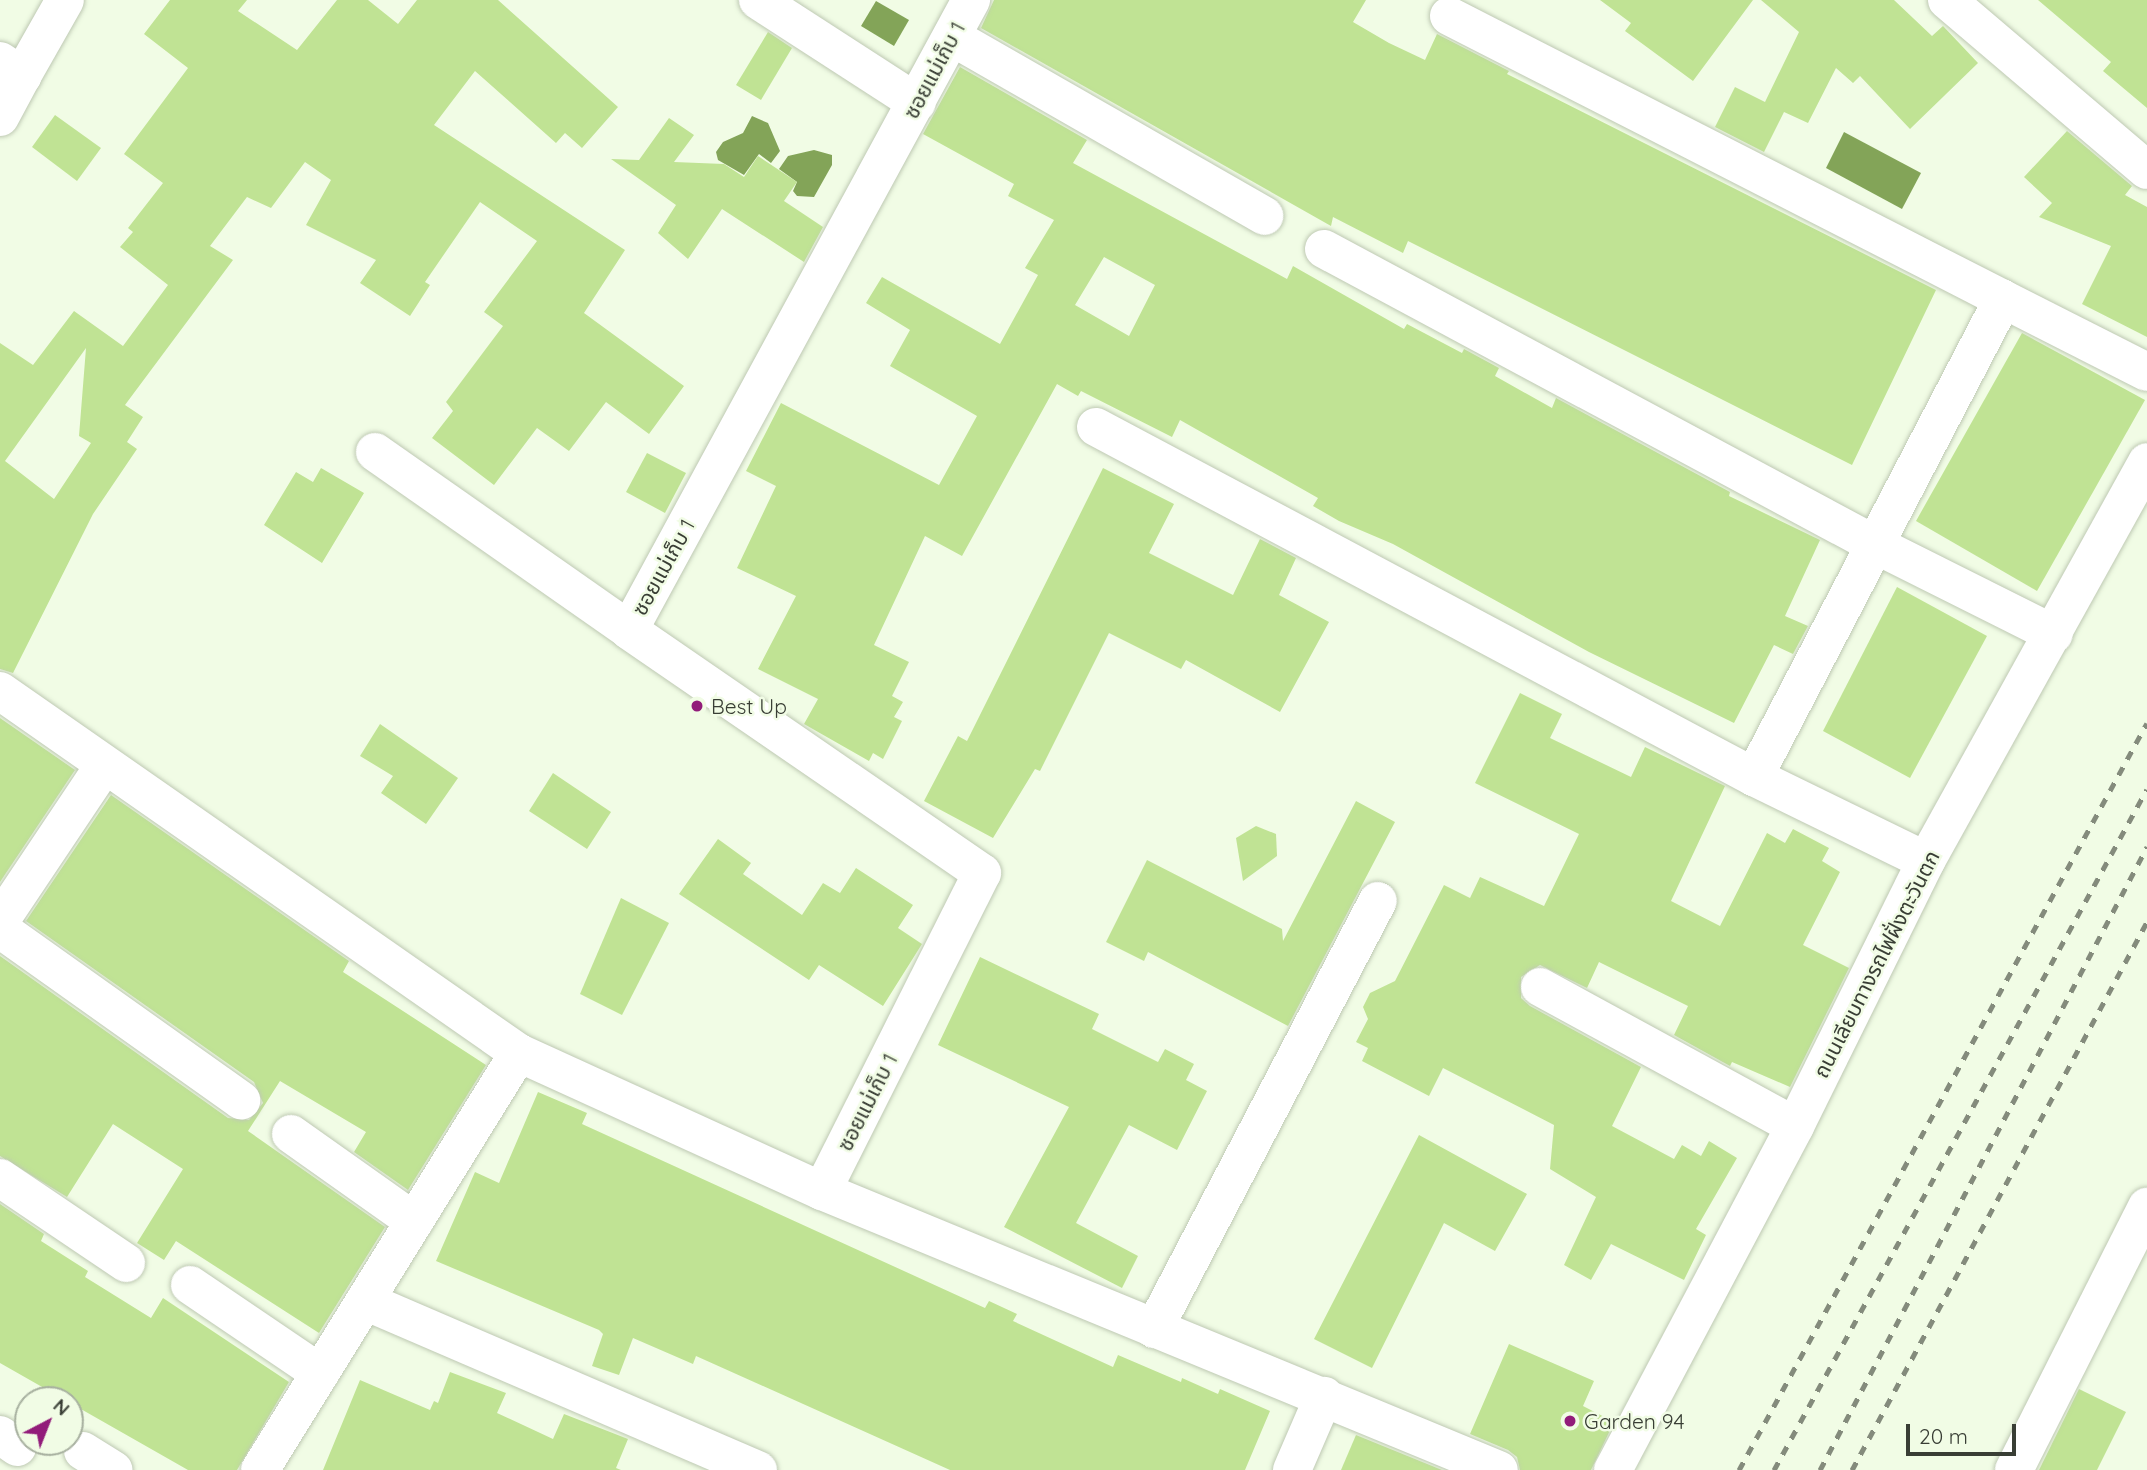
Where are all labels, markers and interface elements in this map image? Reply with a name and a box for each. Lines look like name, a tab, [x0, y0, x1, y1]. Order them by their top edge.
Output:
street label: ซอยแม่เก็บ 1	[898, 17, 970, 123]
street label: ซอยแม่เก็บ 1	[626, 515, 700, 619]
place label: Best Up	[711, 693, 787, 719]
marker: Best Up	[689, 698, 705, 714]
street label: ถนนเลียบทางรถไฟฝั่งตะวันตก	[1808, 846, 1944, 1082]
street label: ซอยแม่เก็บ 1	[832, 1049, 902, 1155]
north arrow	[14, 1386, 84, 1456]
text: N	[48, 1393, 75, 1420]
place label: Garden 94	[1584, 1408, 1684, 1434]
scale bar	[1909, 1410, 2019, 1454]
marker: Garden 94	[1562, 1413, 1578, 1429]
text: 20 m	[1919, 1423, 1968, 1449]

